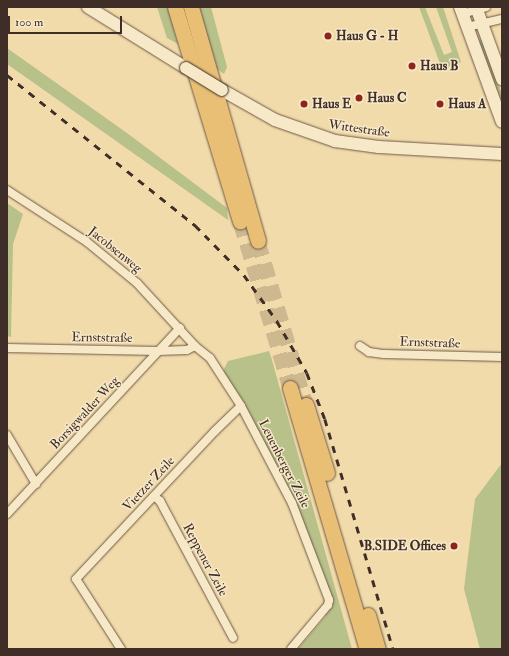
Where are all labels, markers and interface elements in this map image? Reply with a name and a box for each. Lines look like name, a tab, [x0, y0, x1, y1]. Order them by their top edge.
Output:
scale bar	[10, 8, 124, 34]
text: 100 m	[15, 15, 43, 30]
place label: Haus G - H	[336, 28, 398, 44]
marker: Haus G - H	[323, 31, 333, 41]
place label: Haus B	[420, 58, 458, 74]
marker: Haus B	[407, 61, 417, 71]
place label: Haus C	[367, 90, 406, 106]
marker: Haus C	[354, 93, 364, 103]
place label: Haus E	[312, 96, 351, 112]
place label: Haus A	[448, 96, 486, 112]
marker: Haus E	[299, 99, 309, 109]
marker: Haus A	[435, 99, 445, 109]
street label: Wittestraße	[327, 117, 391, 141]
street label: Jacobsenweg	[85, 224, 145, 276]
street label: Ernststraße	[71, 330, 133, 346]
street label: Ernststraße	[399, 334, 461, 352]
street label: Borsigwalder Weg	[47, 373, 123, 453]
street label: Leuenberger Zeile	[255, 417, 313, 511]
street label: Vietzer Zeile	[120, 454, 178, 514]
street label: Reppener Zeile	[179, 521, 231, 599]
place label: B.SIDE Offices	[364, 538, 446, 554]
marker: B.SIDE Offices	[449, 541, 459, 551]

